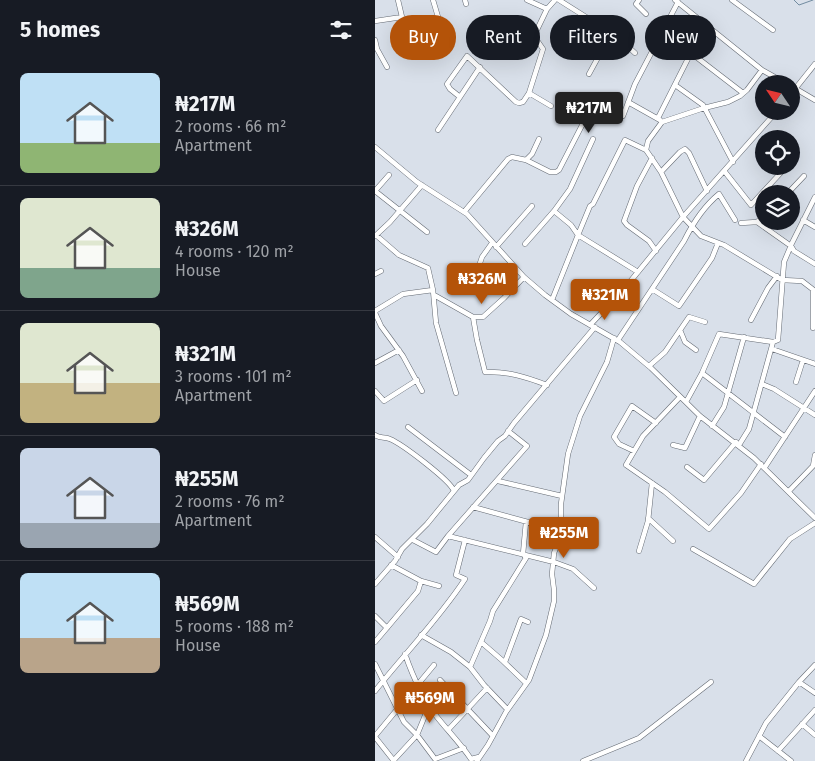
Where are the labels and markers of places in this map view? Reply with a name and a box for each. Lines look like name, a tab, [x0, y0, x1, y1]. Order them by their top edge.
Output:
pin: ₦217M	[554, 92, 624, 134]
pin: ₦326M	[447, 262, 517, 305]
pin: ₦321M	[570, 278, 640, 321]
pin: ₦255M	[529, 516, 599, 559]
pin: ₦569M	[395, 682, 465, 724]

